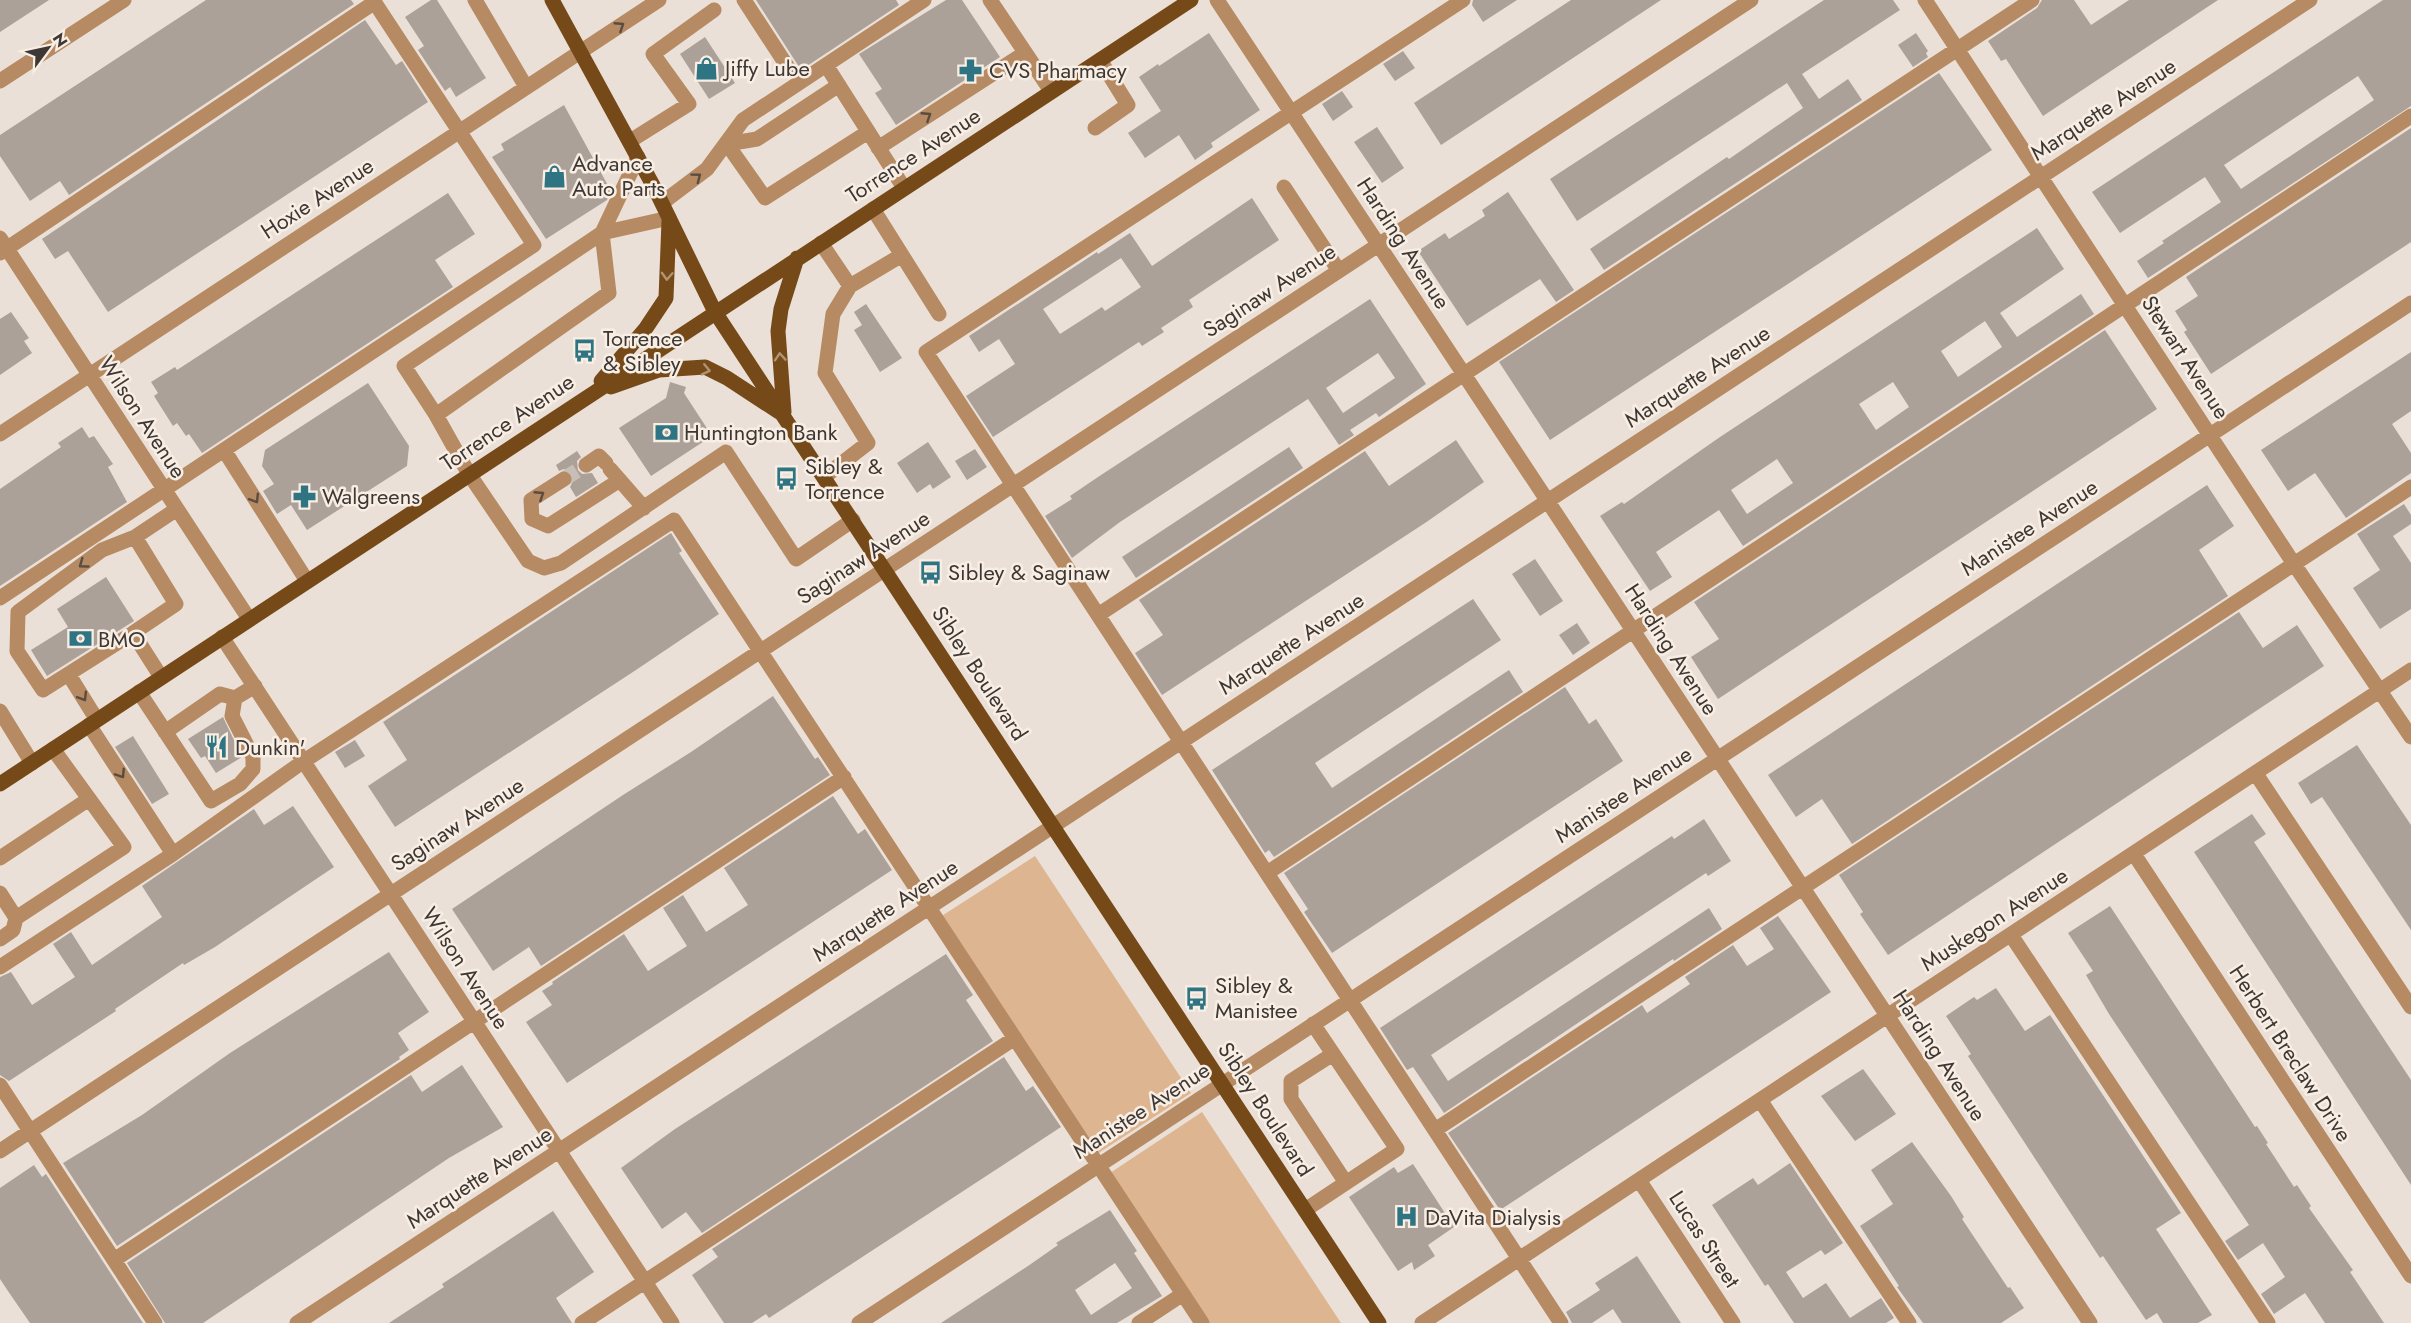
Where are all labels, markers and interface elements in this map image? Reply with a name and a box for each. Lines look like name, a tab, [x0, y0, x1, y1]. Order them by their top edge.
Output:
north arrow	[18, 18, 78, 78]
one-way arrow	[614, 22, 625, 33]
text: N	[47, 29, 73, 52]
street label: Marquette Avenue	[2024, 50, 2182, 168]
place label: Jiffy Lube	[722, 52, 810, 84]
place label: CVS Pharmacy	[989, 54, 1127, 86]
shop icon: Jiffy Lube	[694, 55, 720, 81]
pharmacy icon: CVS Pharmacy	[958, 57, 984, 83]
street label: Torrence Avenue	[839, 99, 987, 211]
one-way arrow	[921, 112, 932, 123]
place label: Advance Auto Parts	[572, 147, 665, 204]
street label: Hoxie Avenue	[254, 149, 380, 247]
shop icon: Advance Auto Parts	[541, 163, 567, 189]
street label: Harding Avenue	[1349, 171, 1459, 315]
one-way arrow	[691, 173, 702, 184]
street label: Saginaw Avenue	[1196, 235, 1342, 345]
one-way arrow	[660, 272, 673, 281]
street label: Stewart Avenue	[2134, 289, 2238, 425]
street label: Marquette Avenue	[1618, 317, 1776, 435]
place label: Torrence & Sibley	[603, 322, 683, 379]
bus stop icon: Torrence & Sibley	[572, 338, 598, 364]
street label: Wilson Avenue	[91, 350, 195, 484]
one-way arrow	[774, 352, 787, 361]
one-way arrow	[701, 363, 711, 376]
street label: Torrence Avenue	[434, 365, 580, 479]
place label: Huntington Bank	[684, 416, 838, 448]
bank icon: Huntington Bank	[653, 419, 679, 445]
place label: Sibley & Torrence	[805, 450, 885, 507]
bus stop icon: Sibley & Torrence	[774, 466, 800, 492]
street label: Manistee Avenue	[1954, 471, 2104, 583]
place label: Walgreens	[322, 480, 420, 512]
pharmacy icon: Walgreens	[291, 483, 317, 509]
one-way arrow	[533, 491, 544, 502]
one-way arrow	[248, 493, 260, 503]
street label: Saginaw Avenue	[790, 502, 936, 612]
place label: Sibley & Saginaw	[948, 556, 1110, 588]
one-way arrow	[79, 557, 90, 568]
bus stop icon: Sibley & Saginaw	[917, 559, 943, 585]
street label: Harding Avenue	[1617, 577, 1727, 721]
street label: Marquette Avenue	[1212, 584, 1370, 702]
street label: Sibley Boulevard	[924, 599, 1036, 747]
place label: BMO	[98, 623, 145, 655]
bank icon: BMO	[67, 626, 93, 652]
one-way arrow	[75, 691, 86, 702]
place label: Dunkin'	[235, 731, 306, 763]
restaurant icon: Dunkin'	[204, 734, 230, 760]
street label: Manistee Avenue	[1548, 738, 1698, 850]
one-way arrow	[114, 767, 125, 778]
street label: Saginaw Avenue	[384, 769, 530, 879]
street label: Marquette Avenue	[806, 851, 964, 969]
street label: Muskegon Avenue	[1914, 859, 2074, 979]
street label: Wilson Avenue	[414, 901, 518, 1035]
street label: Herbert Breclaw Drive	[2222, 958, 2360, 1148]
place label: Sibley & Manistee	[1215, 969, 1297, 1026]
street label: Harding Avenue	[1885, 983, 1995, 1127]
bus stop icon: Sibley & Manistee	[1184, 985, 1210, 1011]
street label: Sibley Boulevard	[1210, 1035, 1322, 1183]
street label: Manistee Avenue	[1066, 1054, 1216, 1166]
street label: Marquette Avenue	[400, 1118, 558, 1236]
street label: Lucas Street	[1662, 1184, 1749, 1294]
place label: DaVita Dialysis	[1425, 1201, 1561, 1233]
hospital icon: DaVita Dialysis	[1394, 1204, 1420, 1230]

